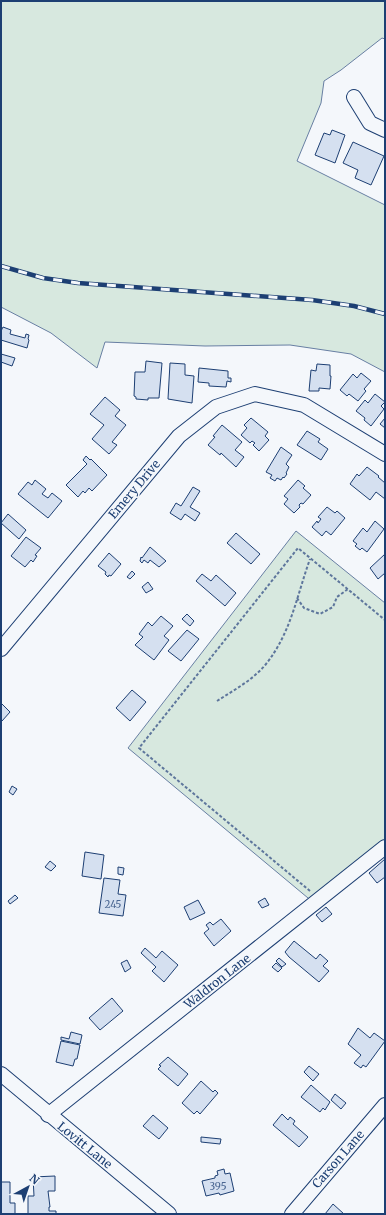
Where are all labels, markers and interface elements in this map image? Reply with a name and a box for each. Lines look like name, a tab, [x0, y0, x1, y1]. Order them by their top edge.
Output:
street label: Emery Drive	[105, 456, 163, 522]
house number: 245	[105, 898, 122, 911]
street label: Waldron Lane	[180, 950, 253, 1012]
street label: Lovitt Lane	[55, 1118, 115, 1172]
street label: Carson Lane	[309, 1127, 367, 1191]
north arrow	[8, 1167, 48, 1207]
text: N	[27, 1171, 42, 1188]
house number: 395	[209, 1180, 227, 1193]

